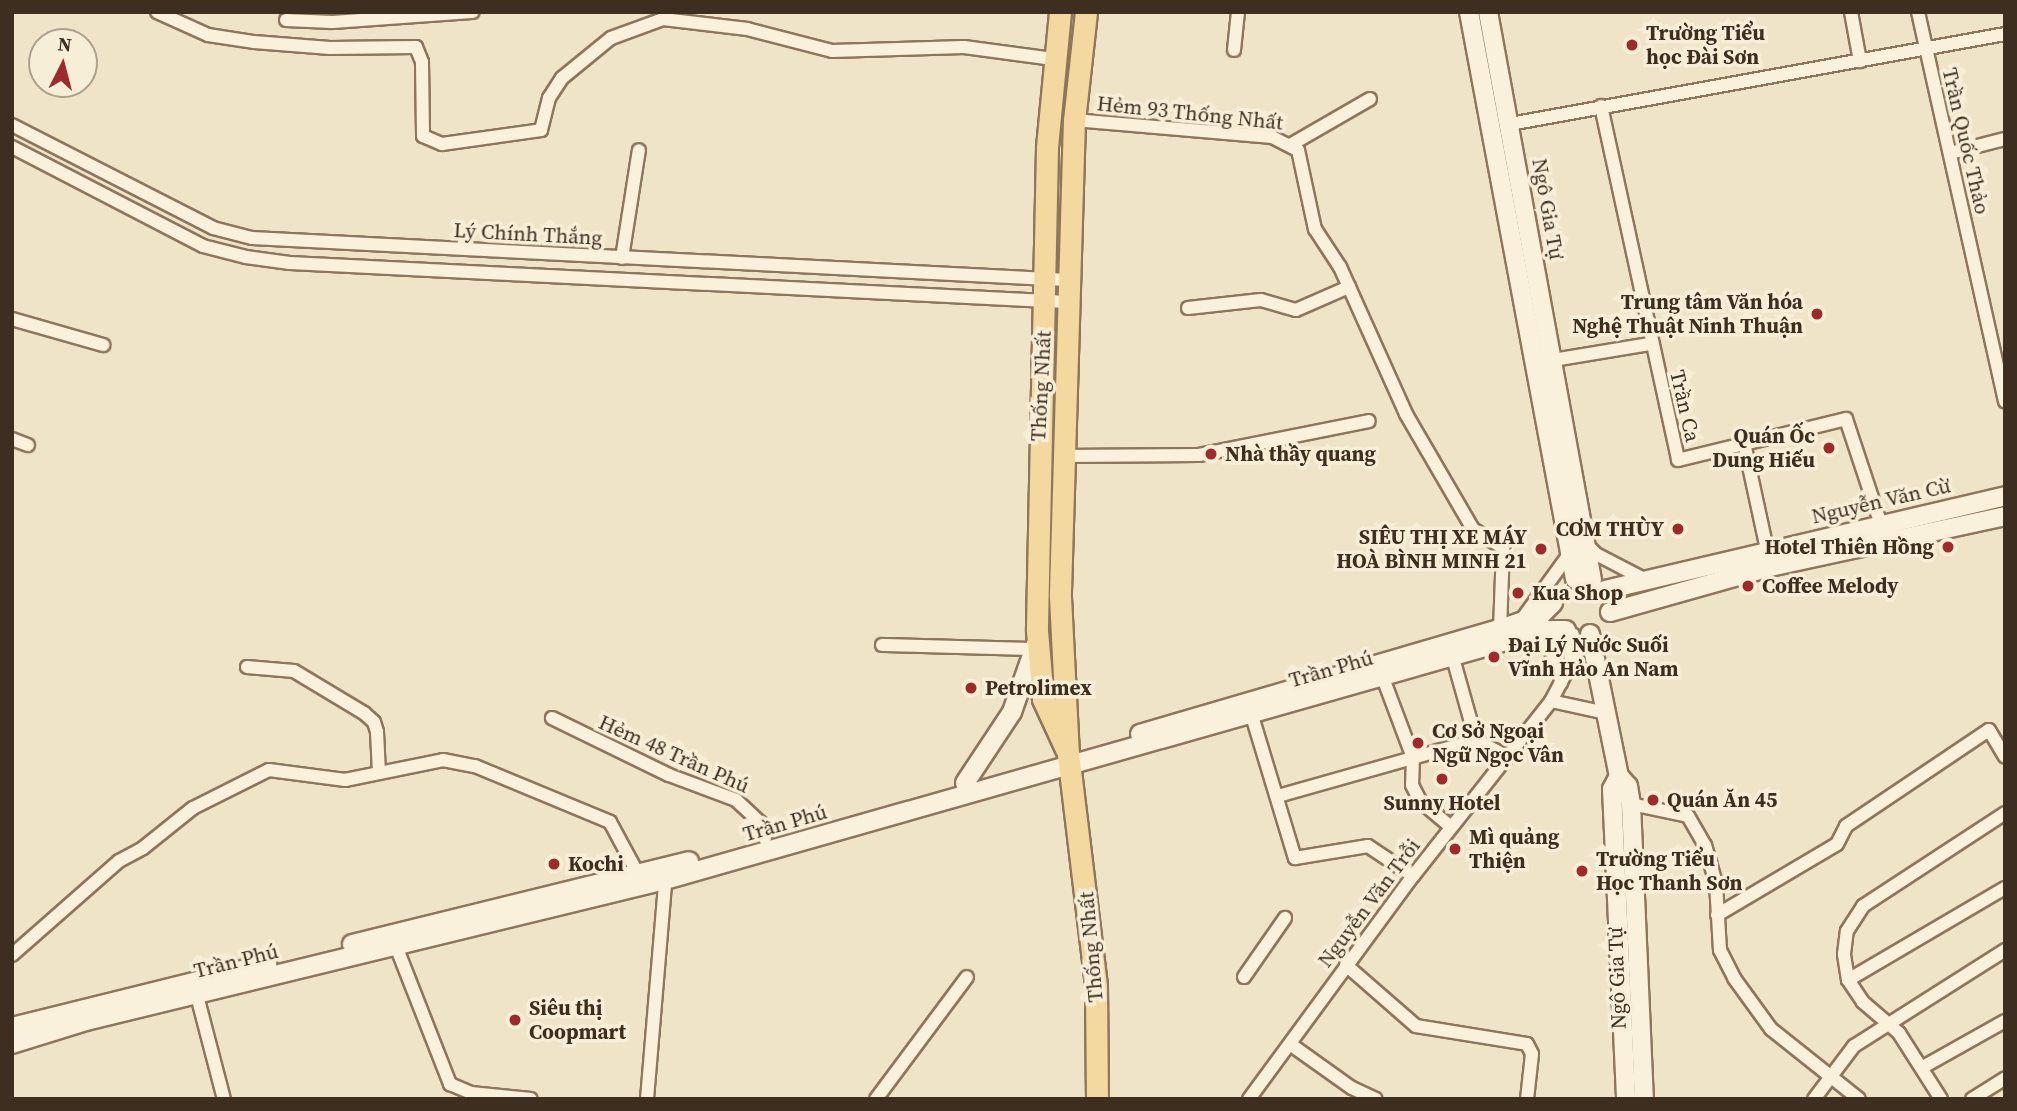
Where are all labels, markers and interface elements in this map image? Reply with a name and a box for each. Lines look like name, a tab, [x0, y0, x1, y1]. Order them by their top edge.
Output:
place label: Trường Tiểu học Đài Sơn	[1646, 20, 1765, 70]
north arrow	[28, 28, 98, 98]
text: N	[57, 30, 73, 58]
marker: Trường Tiểu học Đài Sơn	[1624, 37, 1640, 53]
street label: Trần Quốc Thảo	[1937, 65, 1995, 217]
street label: Hẻm 93 Thống Nhất	[1095, 91, 1285, 135]
street label: Ngô Gia Tự	[1527, 156, 1569, 262]
street label: Lý Chính Thắng	[453, 218, 603, 250]
place label: Trung tâm Văn hóa Nghệ Thuật Ninh Thuận	[1572, 289, 1803, 339]
marker: Trung tâm Văn hóa Nghệ Thuật Ninh Thuận	[1809, 306, 1825, 322]
street label: Thống Nhất	[1026, 330, 1056, 442]
street label: Trần Ca	[1665, 368, 1705, 444]
place label: Quán Ốc Dung Hiếu	[1712, 423, 1815, 473]
marker: Quán Ốc Dung Hiếu	[1821, 440, 1837, 456]
place label: Nhà thầy quang	[1225, 441, 1376, 467]
marker: Nhà thầy quang	[1203, 446, 1219, 462]
street label: Nguyễn Văn Cừ	[1809, 473, 1953, 529]
place label: CƠM THÙY	[1556, 516, 1664, 542]
marker: CƠM THÙY	[1670, 521, 1686, 537]
place label: SIÊU THỊ XE MÁY HOÀ BÌNH MINH 21	[1336, 524, 1527, 574]
place label: Hotel Thiên Hồng	[1764, 534, 1934, 560]
marker: Hotel Thiên Hồng	[1940, 539, 1956, 555]
marker: SIÊU THỊ XE MÁY HOÀ BÌNH MINH 21	[1533, 541, 1549, 557]
place label: Coffee Melody	[1762, 573, 1898, 599]
marker: Coffee Melody	[1740, 578, 1756, 594]
place label: Kua Shop	[1532, 580, 1623, 606]
marker: Kua Shop	[1510, 585, 1526, 601]
place label: Đại Lý Nước Suối Vĩnh Hảo An Nam	[1508, 632, 1679, 682]
street label: Trần Phú	[1286, 645, 1376, 693]
marker: Đại Lý Nước Suối Vĩnh Hảo An Nam	[1486, 649, 1502, 665]
place label: Petrolimex	[985, 675, 1092, 701]
marker: Petrolimex	[963, 680, 979, 696]
street label: Hẻm 48 Trần Phú	[595, 709, 753, 799]
place label: Cơ Sở Ngoại Ngữ Ngọc Vân	[1432, 718, 1564, 768]
marker: Cơ Sở Ngoại Ngữ Ngọc Vân	[1410, 735, 1426, 751]
marker: Sunny Hotel	[1434, 771, 1450, 787]
place label: Quán Ăn 45	[1667, 787, 1777, 813]
place label: Sunny Hotel	[1384, 790, 1500, 816]
marker: Quán Ăn 45	[1645, 792, 1661, 808]
street label: Trần Phú	[740, 799, 830, 847]
place label: Mì quảng Thiện	[1469, 824, 1559, 874]
street label: Nguyễn Văn Trỗi	[1312, 833, 1426, 973]
marker: Mì quảng Thiện	[1447, 841, 1463, 857]
place label: Trường Tiểu Học Thanh Sơn	[1596, 846, 1743, 896]
place label: Kochi	[568, 851, 624, 877]
marker: Kochi	[546, 856, 562, 872]
marker: Trường Tiểu Học Thanh Sơn	[1574, 863, 1590, 879]
street label: Thống Nhất	[1074, 891, 1108, 1003]
street label: Ngô Gia Tự	[1603, 926, 1631, 1030]
street label: Trần Phú	[191, 938, 281, 984]
place label: Siêu thị Coopmart	[529, 995, 626, 1045]
marker: Siêu thị Coopmart	[507, 1012, 523, 1028]

